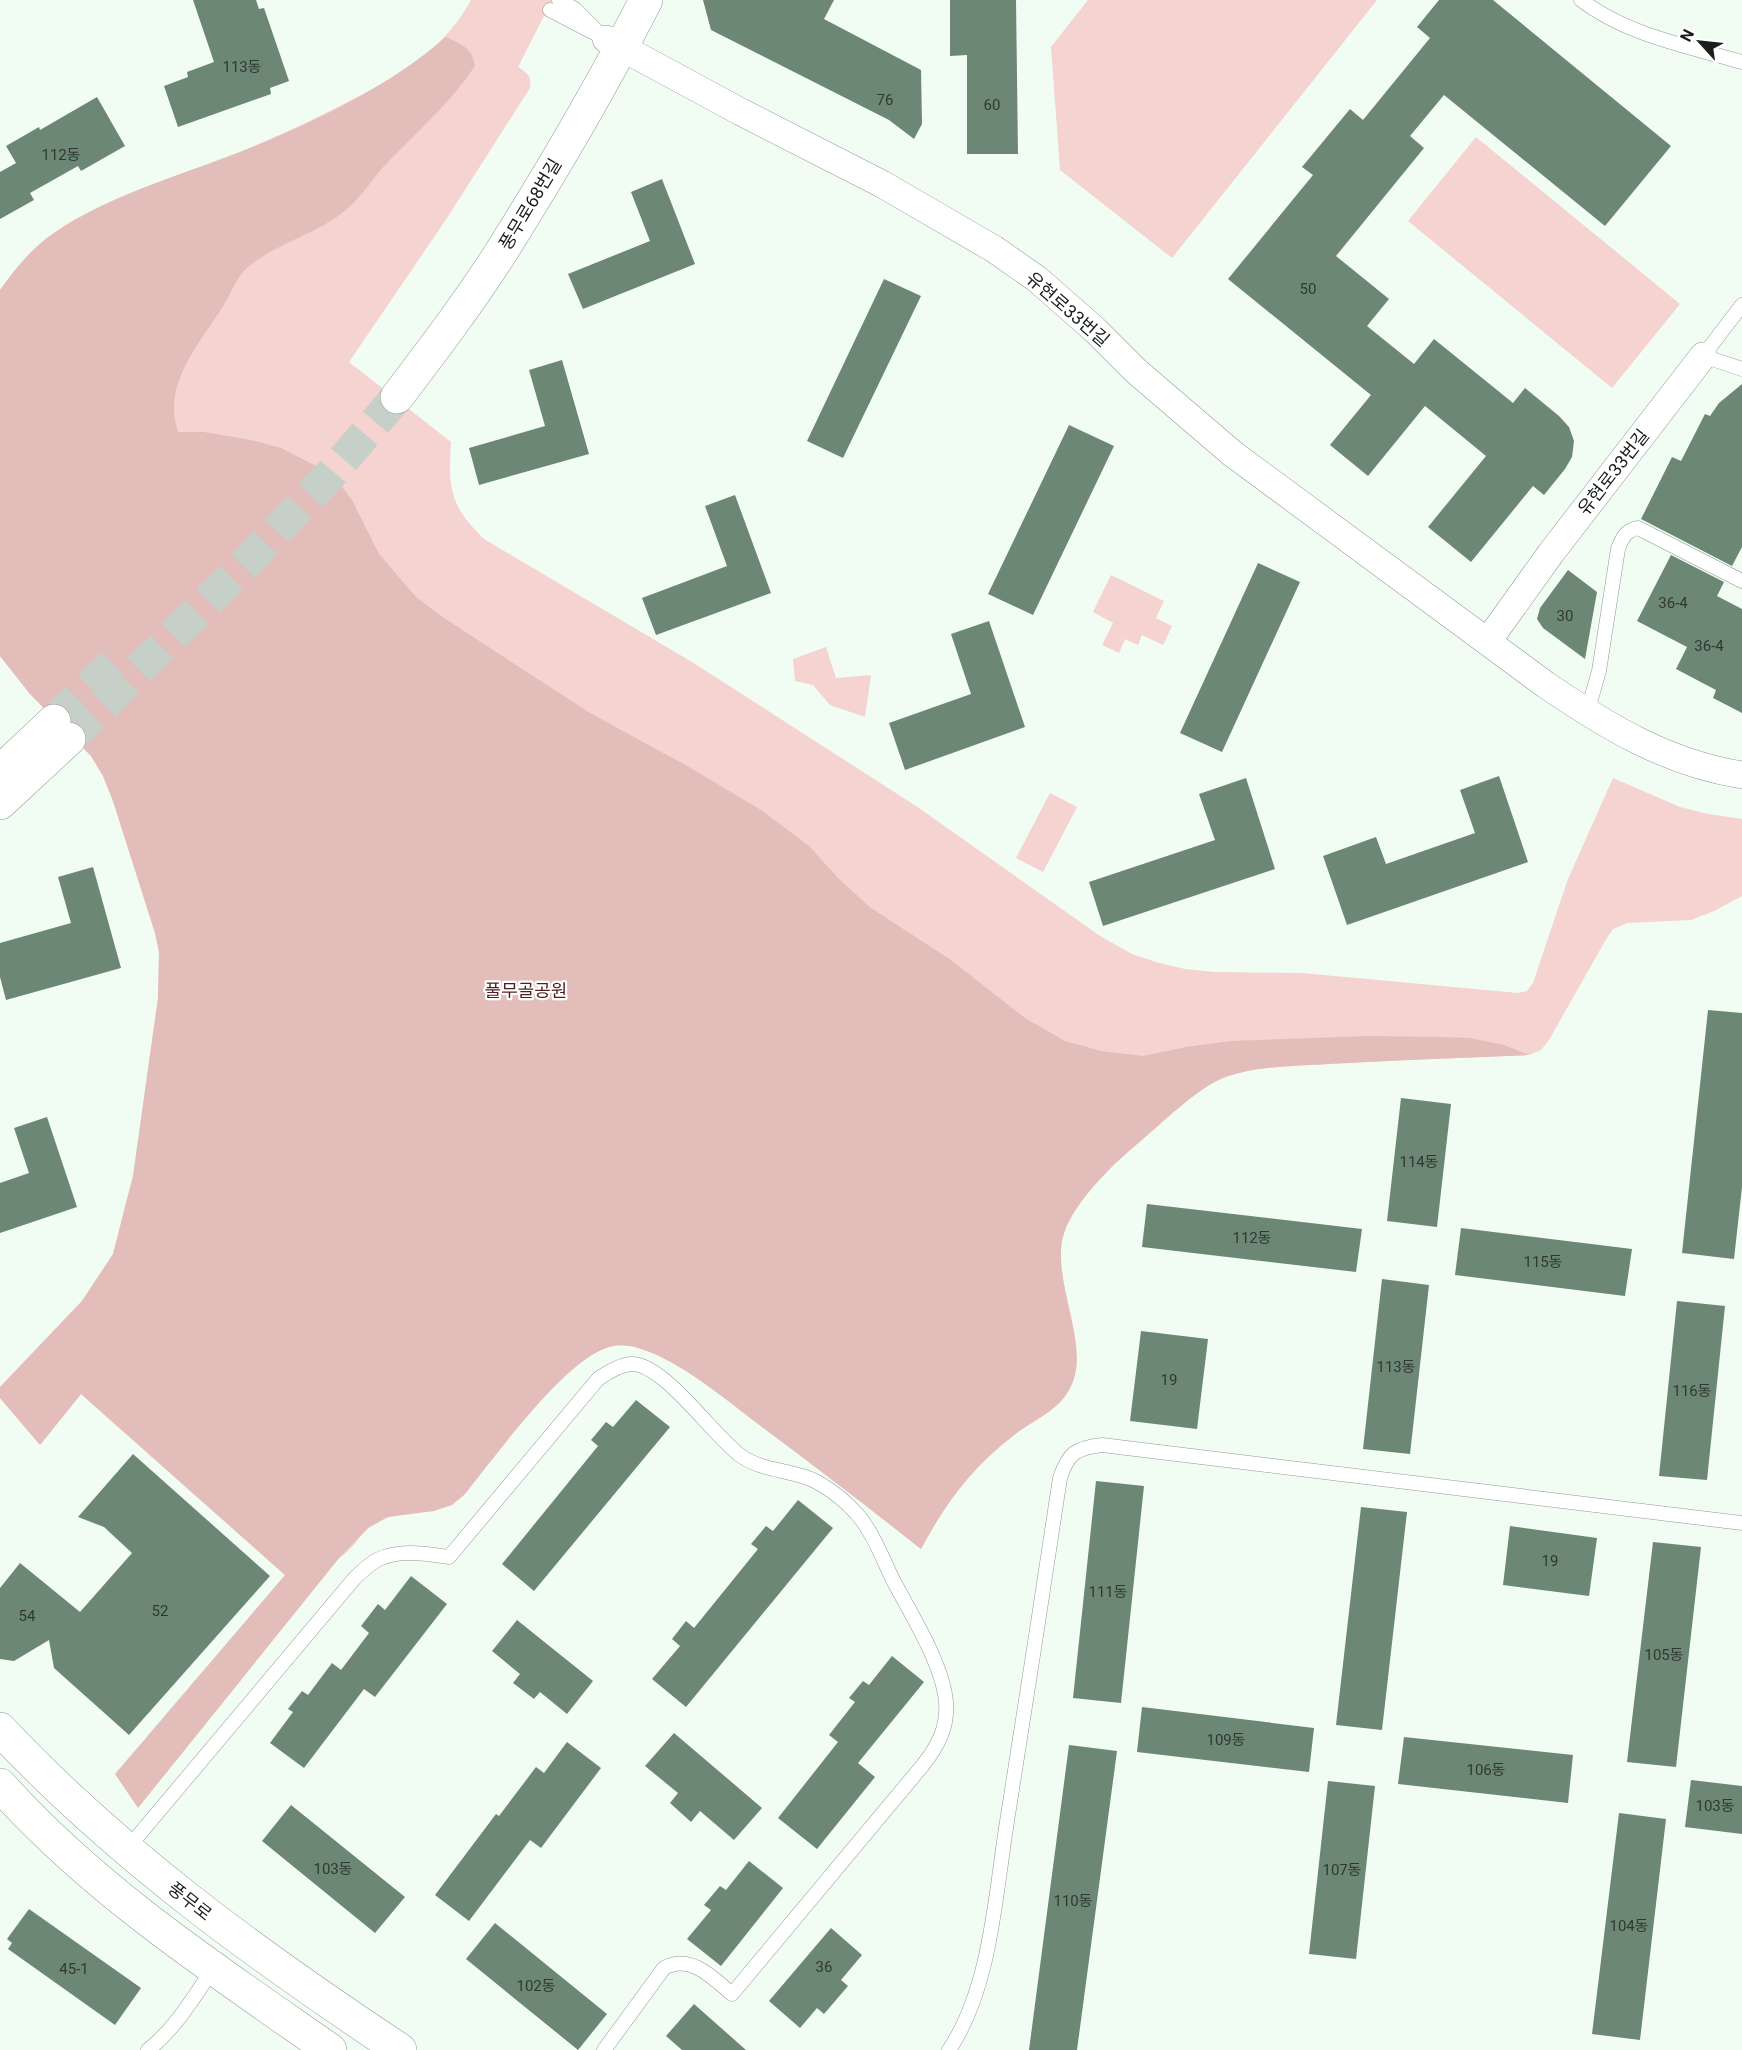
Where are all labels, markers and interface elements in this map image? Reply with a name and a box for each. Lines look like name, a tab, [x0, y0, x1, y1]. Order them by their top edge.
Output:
north arrow	[1670, 12, 1730, 72]
text: N	[1676, 26, 1698, 45]
house number: 113동	[222, 58, 262, 76]
house number: 76	[877, 91, 893, 109]
house number: 60	[984, 96, 1000, 114]
house number: 112동	[41, 146, 81, 164]
street label: 풍무로68번길	[494, 154, 566, 254]
street label: 유현로33번길	[1022, 267, 1114, 351]
house number: 50	[1300, 280, 1316, 298]
street label: 유현로33번길	[1573, 425, 1653, 519]
house number: 36-4	[1658, 594, 1688, 612]
house number: 30	[1557, 607, 1573, 625]
house number: 36-4	[1694, 637, 1724, 655]
park label: 풀무골공원	[485, 980, 567, 1001]
house number: 114동	[1399, 1153, 1439, 1171]
house number: 112동	[1232, 1229, 1272, 1247]
house number: 115동	[1523, 1253, 1563, 1271]
house number: 113동	[1376, 1358, 1416, 1376]
house number: 19	[1161, 1371, 1177, 1389]
house number: 116동	[1672, 1382, 1712, 1400]
house number: 19	[1542, 1552, 1558, 1570]
house number: 111동	[1088, 1583, 1128, 1601]
house number: 52	[152, 1602, 168, 1620]
house number: 54	[19, 1607, 36, 1625]
house number: 105동	[1644, 1646, 1684, 1664]
house number: 109동	[1206, 1731, 1246, 1749]
house number: 106동	[1466, 1761, 1506, 1779]
house number: 103동	[1695, 1797, 1735, 1815]
house number: 103동	[313, 1860, 353, 1878]
house number: 107동	[1322, 1861, 1362, 1879]
street label: 풍무로	[164, 1877, 216, 1925]
house number: 110동	[1053, 1892, 1093, 1910]
house number: 104동	[1609, 1917, 1649, 1935]
house number: 36	[816, 1958, 832, 1976]
house number: 45-1	[59, 1960, 89, 1978]
house number: 102동	[516, 1977, 556, 1995]

